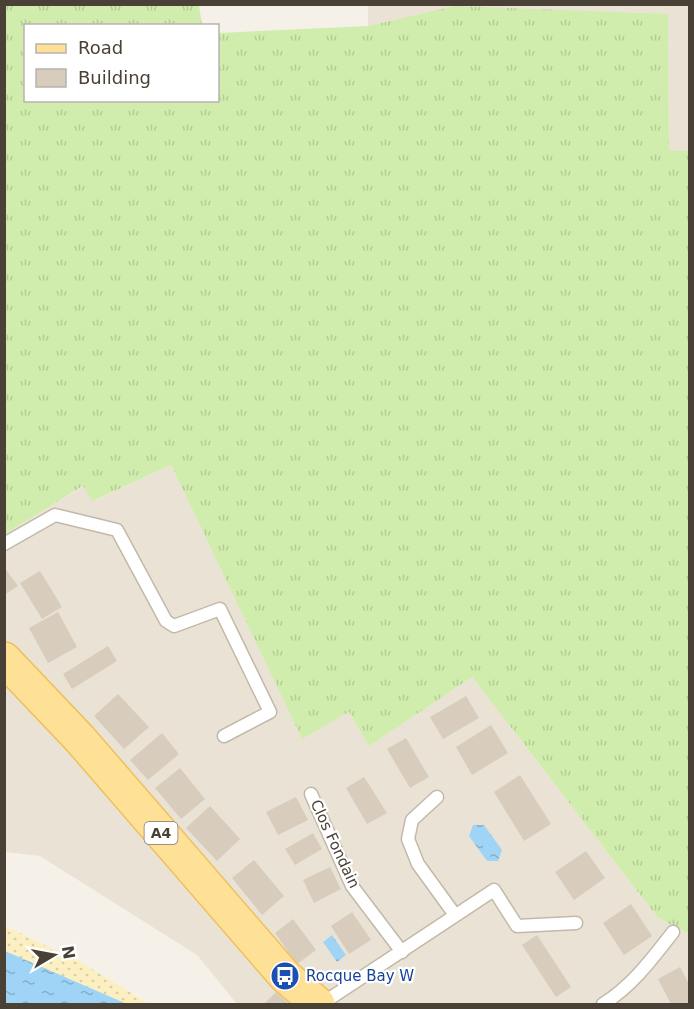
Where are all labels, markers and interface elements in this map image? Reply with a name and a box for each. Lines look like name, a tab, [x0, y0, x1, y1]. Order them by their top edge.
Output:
legend	[24, 24, 219, 102]
text: Road	[78, 37, 123, 58]
text: Building	[78, 67, 151, 88]
street label: Clos Fondain	[307, 797, 363, 891]
road number: A4	[144, 822, 178, 844]
north arrow	[24, 925, 84, 985]
text: N	[58, 944, 79, 961]
bus stop icon: Rocque Bay W	[269, 960, 301, 992]
place label: Rocque Bay W	[306, 967, 414, 985]

